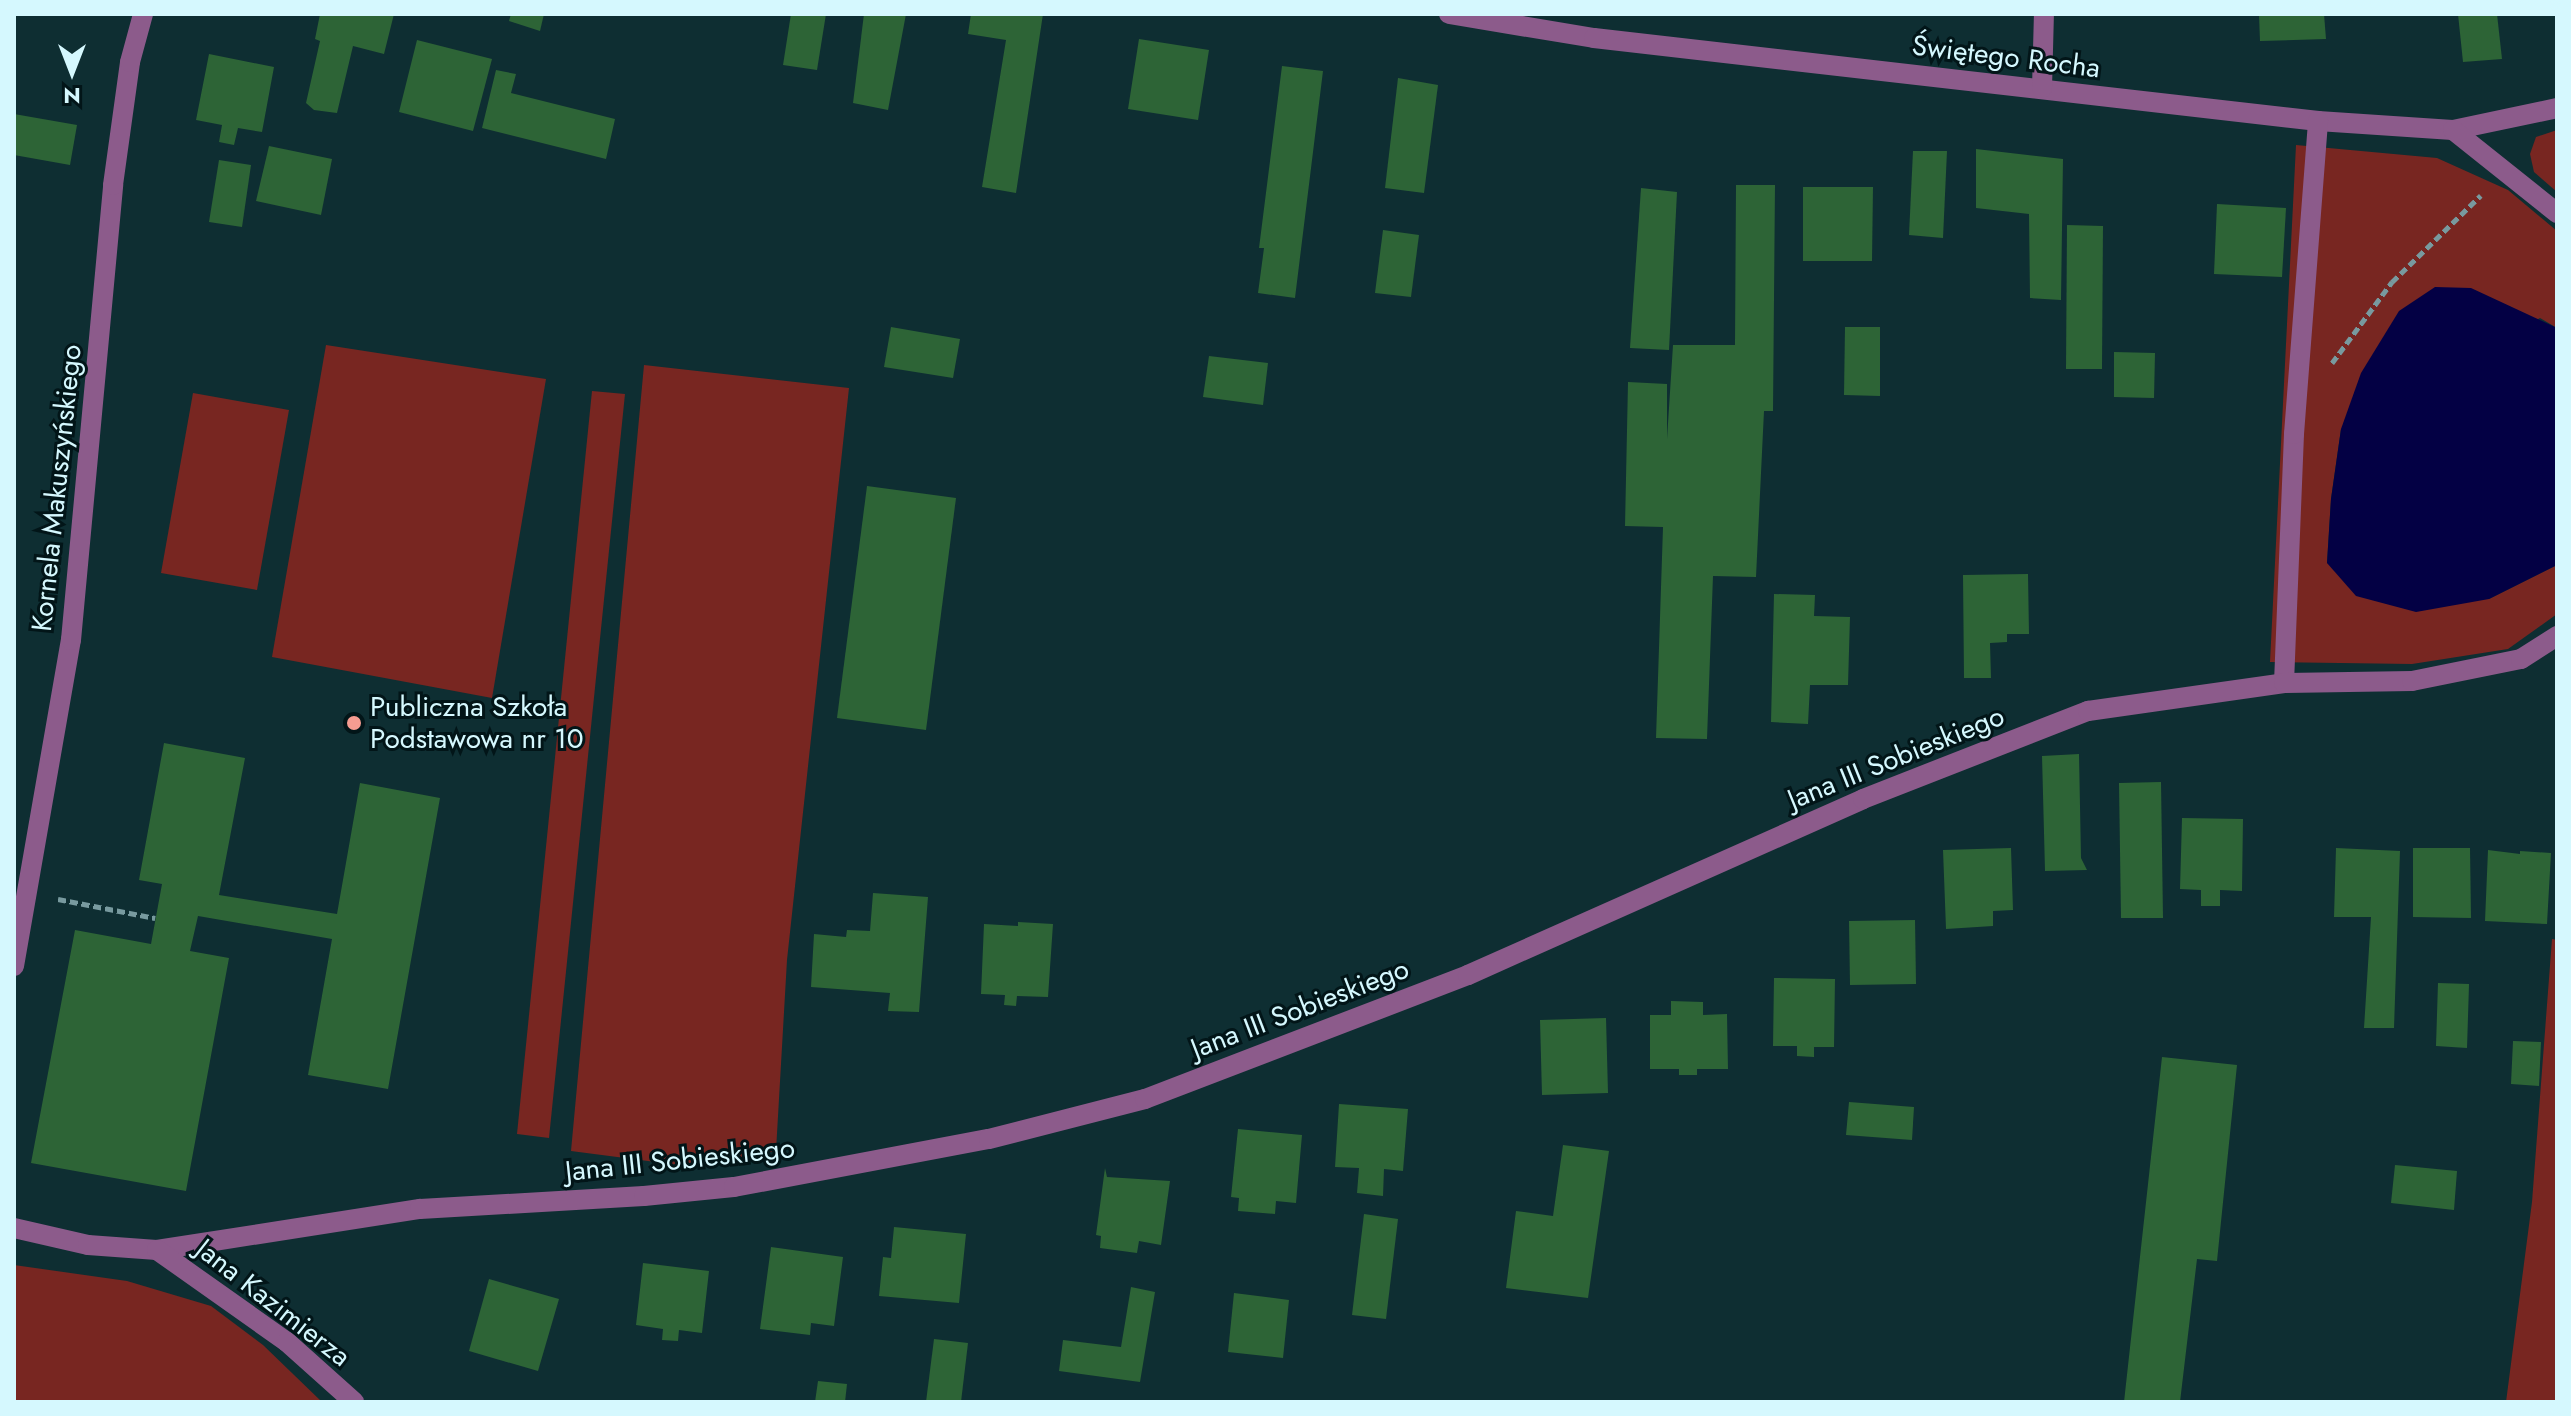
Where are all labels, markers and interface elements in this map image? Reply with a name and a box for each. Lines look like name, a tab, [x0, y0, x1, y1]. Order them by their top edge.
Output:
street label: Świętego Rocha	[1910, 29, 2102, 85]
north arrow	[32, 32, 112, 112]
text: N	[63, 80, 81, 112]
street label: Kornela Makuszyńskiego	[25, 343, 89, 633]
place label: Publiczna Szkoła Podstawowa nr 10	[370, 690, 584, 756]
street label: Jana III Sobieskiego	[1783, 699, 2009, 817]
marker: Publiczna Szkoła Podstawowa nr 10	[345, 714, 363, 732]
street label: Jana III Sobieskiego	[1186, 952, 1414, 1066]
street label: Jana III Sobieskiego	[564, 1131, 796, 1189]
street label: Jana Kazimierza	[189, 1232, 357, 1374]

